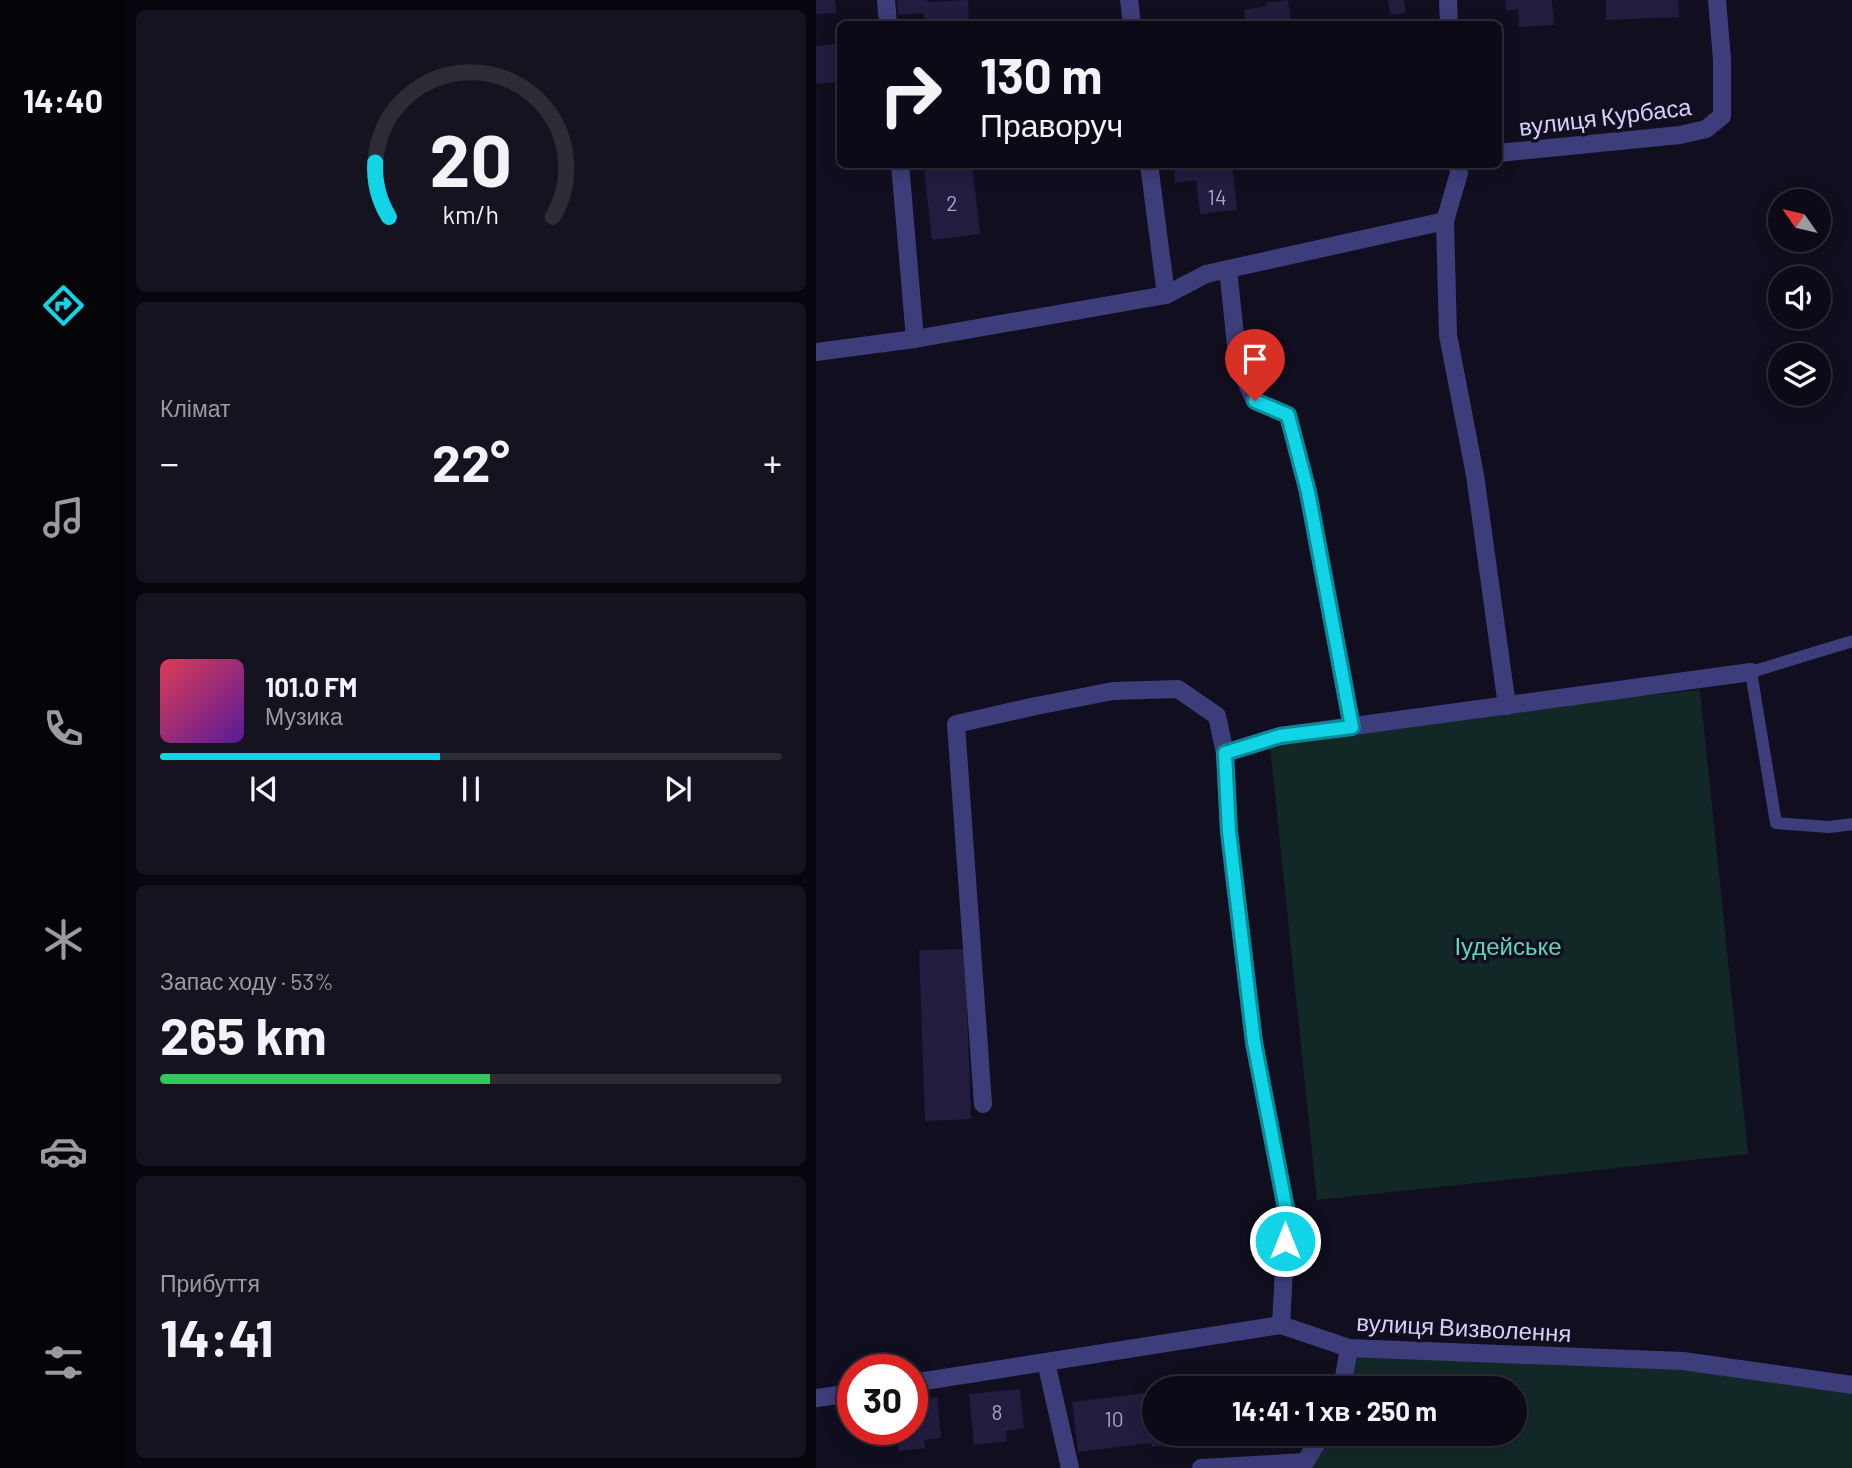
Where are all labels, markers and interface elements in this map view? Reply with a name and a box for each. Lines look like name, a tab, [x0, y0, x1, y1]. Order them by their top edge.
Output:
text: 130 m	[980, 45, 1102, 104]
icon: right	[865, 49, 956, 140]
text: 14:40	[23, 81, 103, 119]
street label: вулиця Курбаса	[1517, 91, 1694, 141]
text: Праворуч	[980, 105, 1123, 143]
text: 20	[430, 114, 512, 202]
house number: 14	[1208, 184, 1226, 209]
north arrow	[1768, 189, 1831, 252]
map controls	[1768, 189, 1831, 406]
house number: 2	[946, 190, 958, 215]
text: km/h	[443, 199, 499, 229]
button: sound	[1768, 266, 1831, 329]
icon: directions	[39, 281, 88, 330]
pin	[1225, 329, 1285, 401]
icon: arrive	[1236, 340, 1274, 378]
button: layers	[1768, 343, 1831, 406]
text: Клімат	[160, 394, 231, 422]
text: 22°	[432, 430, 510, 492]
text: −	[160, 439, 179, 485]
text: +	[763, 439, 782, 485]
icon: music	[39, 493, 88, 542]
text: 101.0 FM	[265, 671, 357, 702]
text: Музика	[265, 702, 343, 730]
icon: phone	[39, 704, 88, 753]
icon: previous	[245, 770, 283, 808]
icon: pause	[452, 770, 490, 808]
icon: next	[659, 770, 697, 808]
icon: climate	[39, 915, 88, 964]
park label: Іудейське	[1454, 931, 1562, 960]
text: Запас ходу · 53%	[160, 967, 334, 995]
text: 265 km	[160, 1003, 327, 1065]
icon: car	[39, 1127, 88, 1176]
position arrow	[1248, 1204, 1322, 1278]
text: Прибуття	[160, 1269, 260, 1297]
text: 14:41	[160, 1305, 274, 1367]
street label: вулиця Визволення	[1356, 1307, 1572, 1347]
icon: filters	[39, 1338, 88, 1387]
speed limit sign: 30	[837, 1354, 928, 1445]
text: 14:41 · 1 хв · 250 m	[1232, 1395, 1437, 1426]
house number: 8	[992, 1399, 1002, 1424]
house number: 10	[1104, 1406, 1124, 1431]

